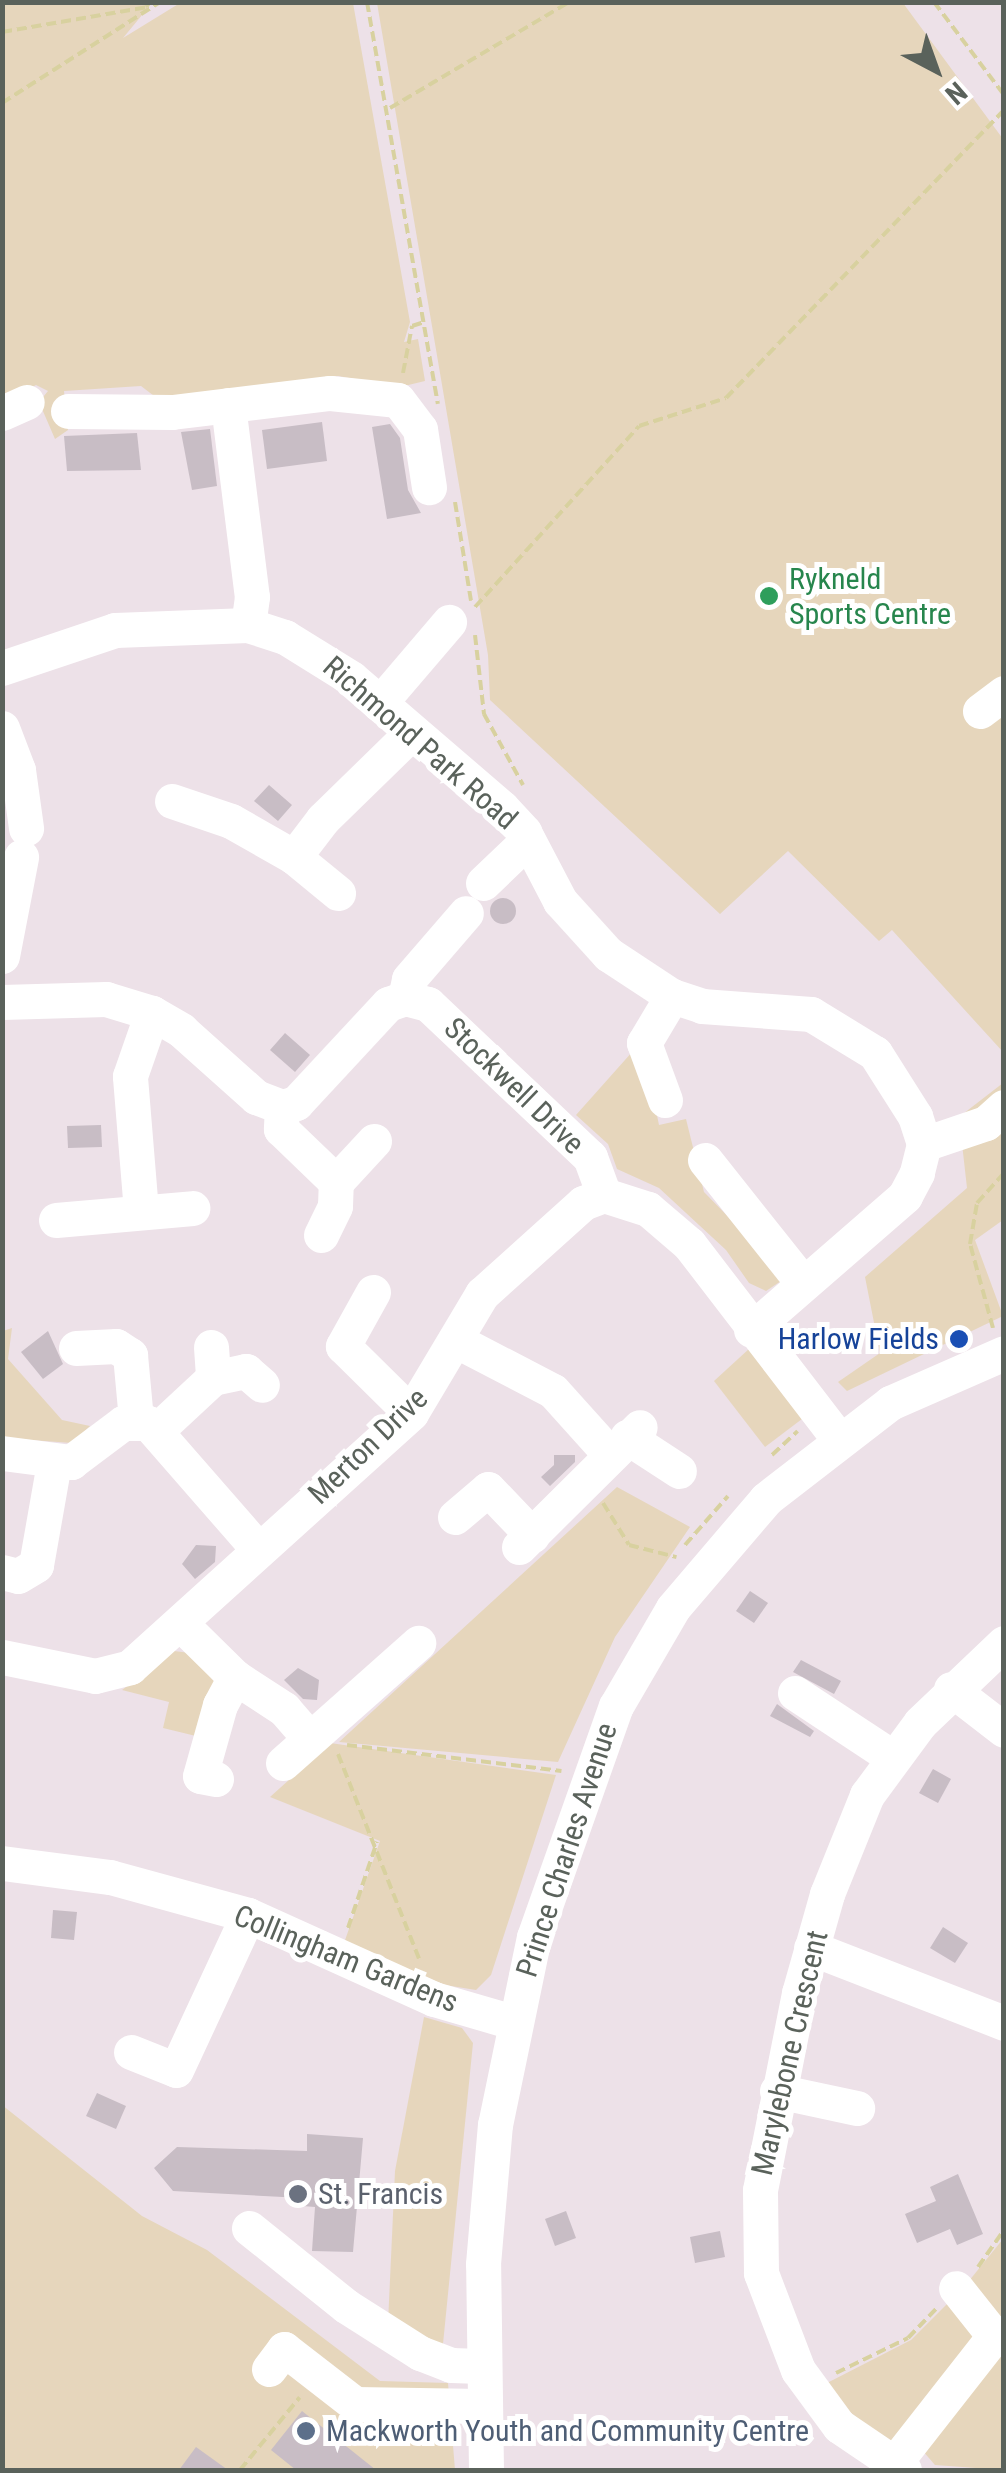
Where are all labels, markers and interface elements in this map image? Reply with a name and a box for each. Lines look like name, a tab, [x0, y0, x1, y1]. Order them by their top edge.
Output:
north arrow	[886, 20, 986, 120]
text: N	[939, 75, 973, 111]
place label: Rykneld Sports Centre	[789, 561, 951, 632]
marker: Rykneld Sports Centre	[758, 585, 780, 607]
street label: Richmond Park Road	[315, 649, 525, 837]
street label: Stockwell Drive	[437, 1010, 591, 1162]
place label: Harlow Fields	[778, 1321, 939, 1357]
marker: Harlow Fields	[948, 1328, 970, 1350]
street label: Merton Drive	[301, 1380, 435, 1512]
street label: Prince Charles Avenue	[509, 1718, 625, 1982]
street label: Collingham Gardens	[229, 1898, 463, 2020]
street label: Marylebone Crescent	[744, 1927, 836, 2179]
place label: St. Francis	[318, 2176, 443, 2212]
marker: St. Francis	[287, 2183, 309, 2205]
place label: Mackworth Youth and Community Centre	[326, 2413, 809, 2449]
marker: Mackworth Youth and Community Centre	[295, 2420, 317, 2442]

